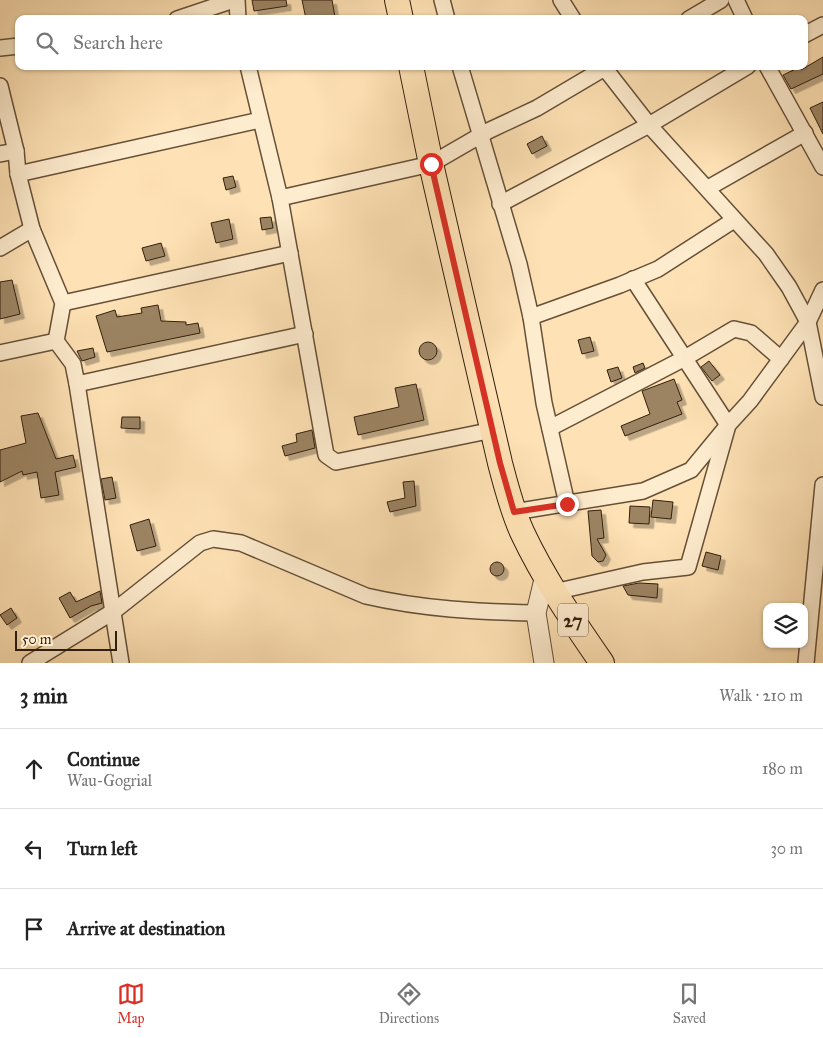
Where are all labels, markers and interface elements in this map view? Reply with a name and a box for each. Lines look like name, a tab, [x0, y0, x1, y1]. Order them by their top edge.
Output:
search box	[15, 15, 808, 70]
icon: search	[33, 29, 61, 57]
text: Search here	[73, 31, 163, 54]
route start	[420, 153, 443, 176]
route end	[556, 493, 579, 516]
map controls	[763, 603, 808, 648]
button: layers	[763, 603, 808, 648]
road number: 27	[558, 604, 588, 636]
scale bar	[15, 628, 118, 651]
text: 50 m	[22, 631, 51, 648]
text: 3 min	[20, 683, 68, 709]
text: Walk · 210 m	[719, 686, 803, 705]
text: Continue	[67, 748, 140, 771]
icon: ahead	[20, 755, 48, 783]
text: 180 m	[762, 759, 803, 778]
text: Wau-Gogrial	[67, 771, 152, 790]
icon: left	[20, 835, 48, 863]
text: Turn left	[67, 837, 137, 860]
text: 30 m	[770, 839, 803, 858]
icon: arrive	[20, 915, 48, 943]
text: Arrive at destination	[67, 917, 225, 940]
tab: Map	[117, 980, 145, 1027]
tab: Directions	[379, 980, 439, 1027]
tab: Saved	[673, 980, 706, 1027]

